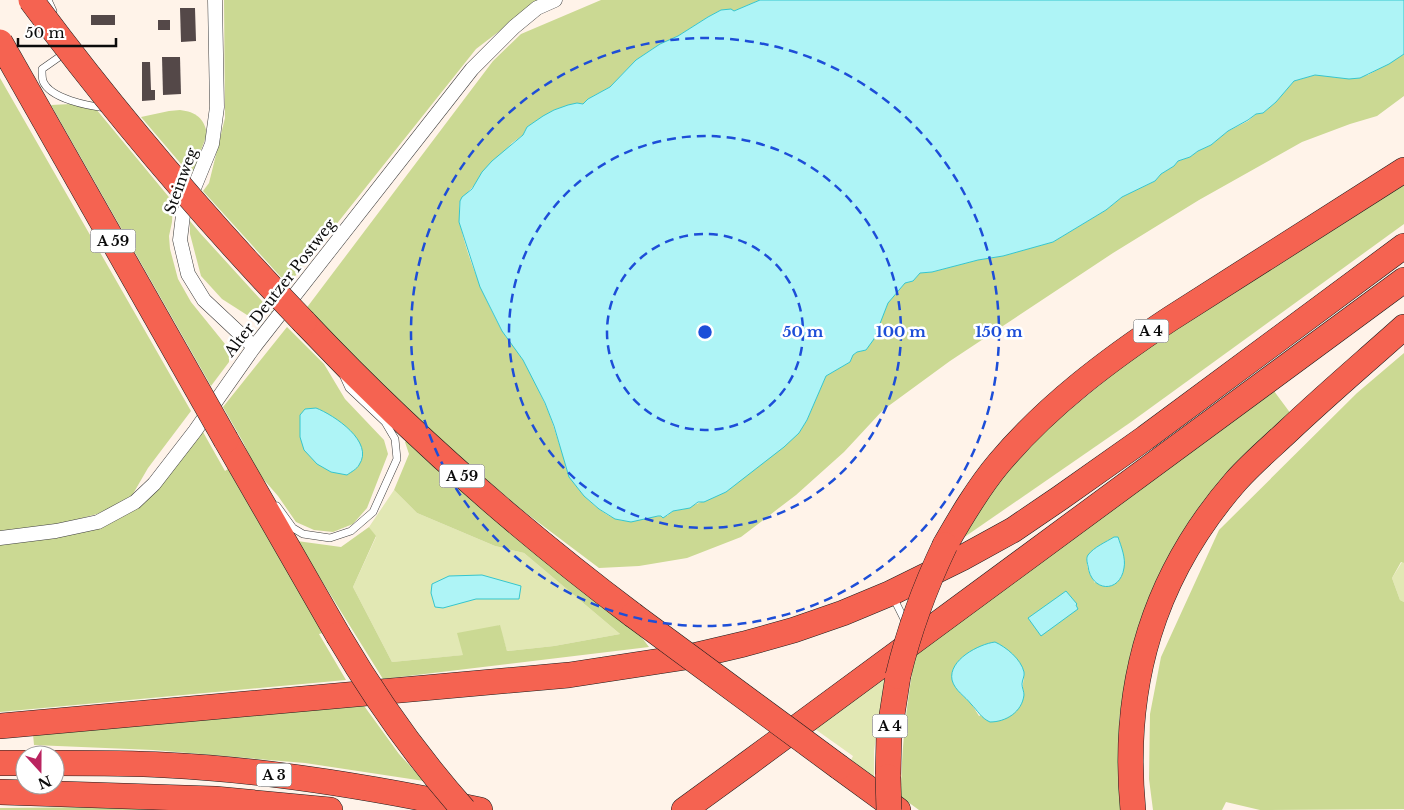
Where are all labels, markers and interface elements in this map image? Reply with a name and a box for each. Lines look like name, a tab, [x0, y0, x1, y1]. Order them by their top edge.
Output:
scale bar	[18, 15, 115, 47]
text: 50 m	[25, 23, 65, 42]
street label: Steinweg	[160, 144, 202, 217]
street label: Alter Deutzer Postweg	[219, 214, 340, 361]
road number: A 59	[90, 230, 136, 252]
road number: A 4	[1134, 320, 1168, 342]
text: 50 m	[783, 322, 824, 341]
text: 100 m	[876, 322, 926, 341]
text: 150 m	[975, 322, 1023, 341]
centre of rings	[696, 323, 714, 341]
road number: A 59	[440, 464, 484, 488]
road number: A 4	[872, 714, 908, 738]
north arrow	[15, 745, 65, 795]
road number: A 3	[256, 764, 292, 786]
text: N	[35, 771, 54, 793]

